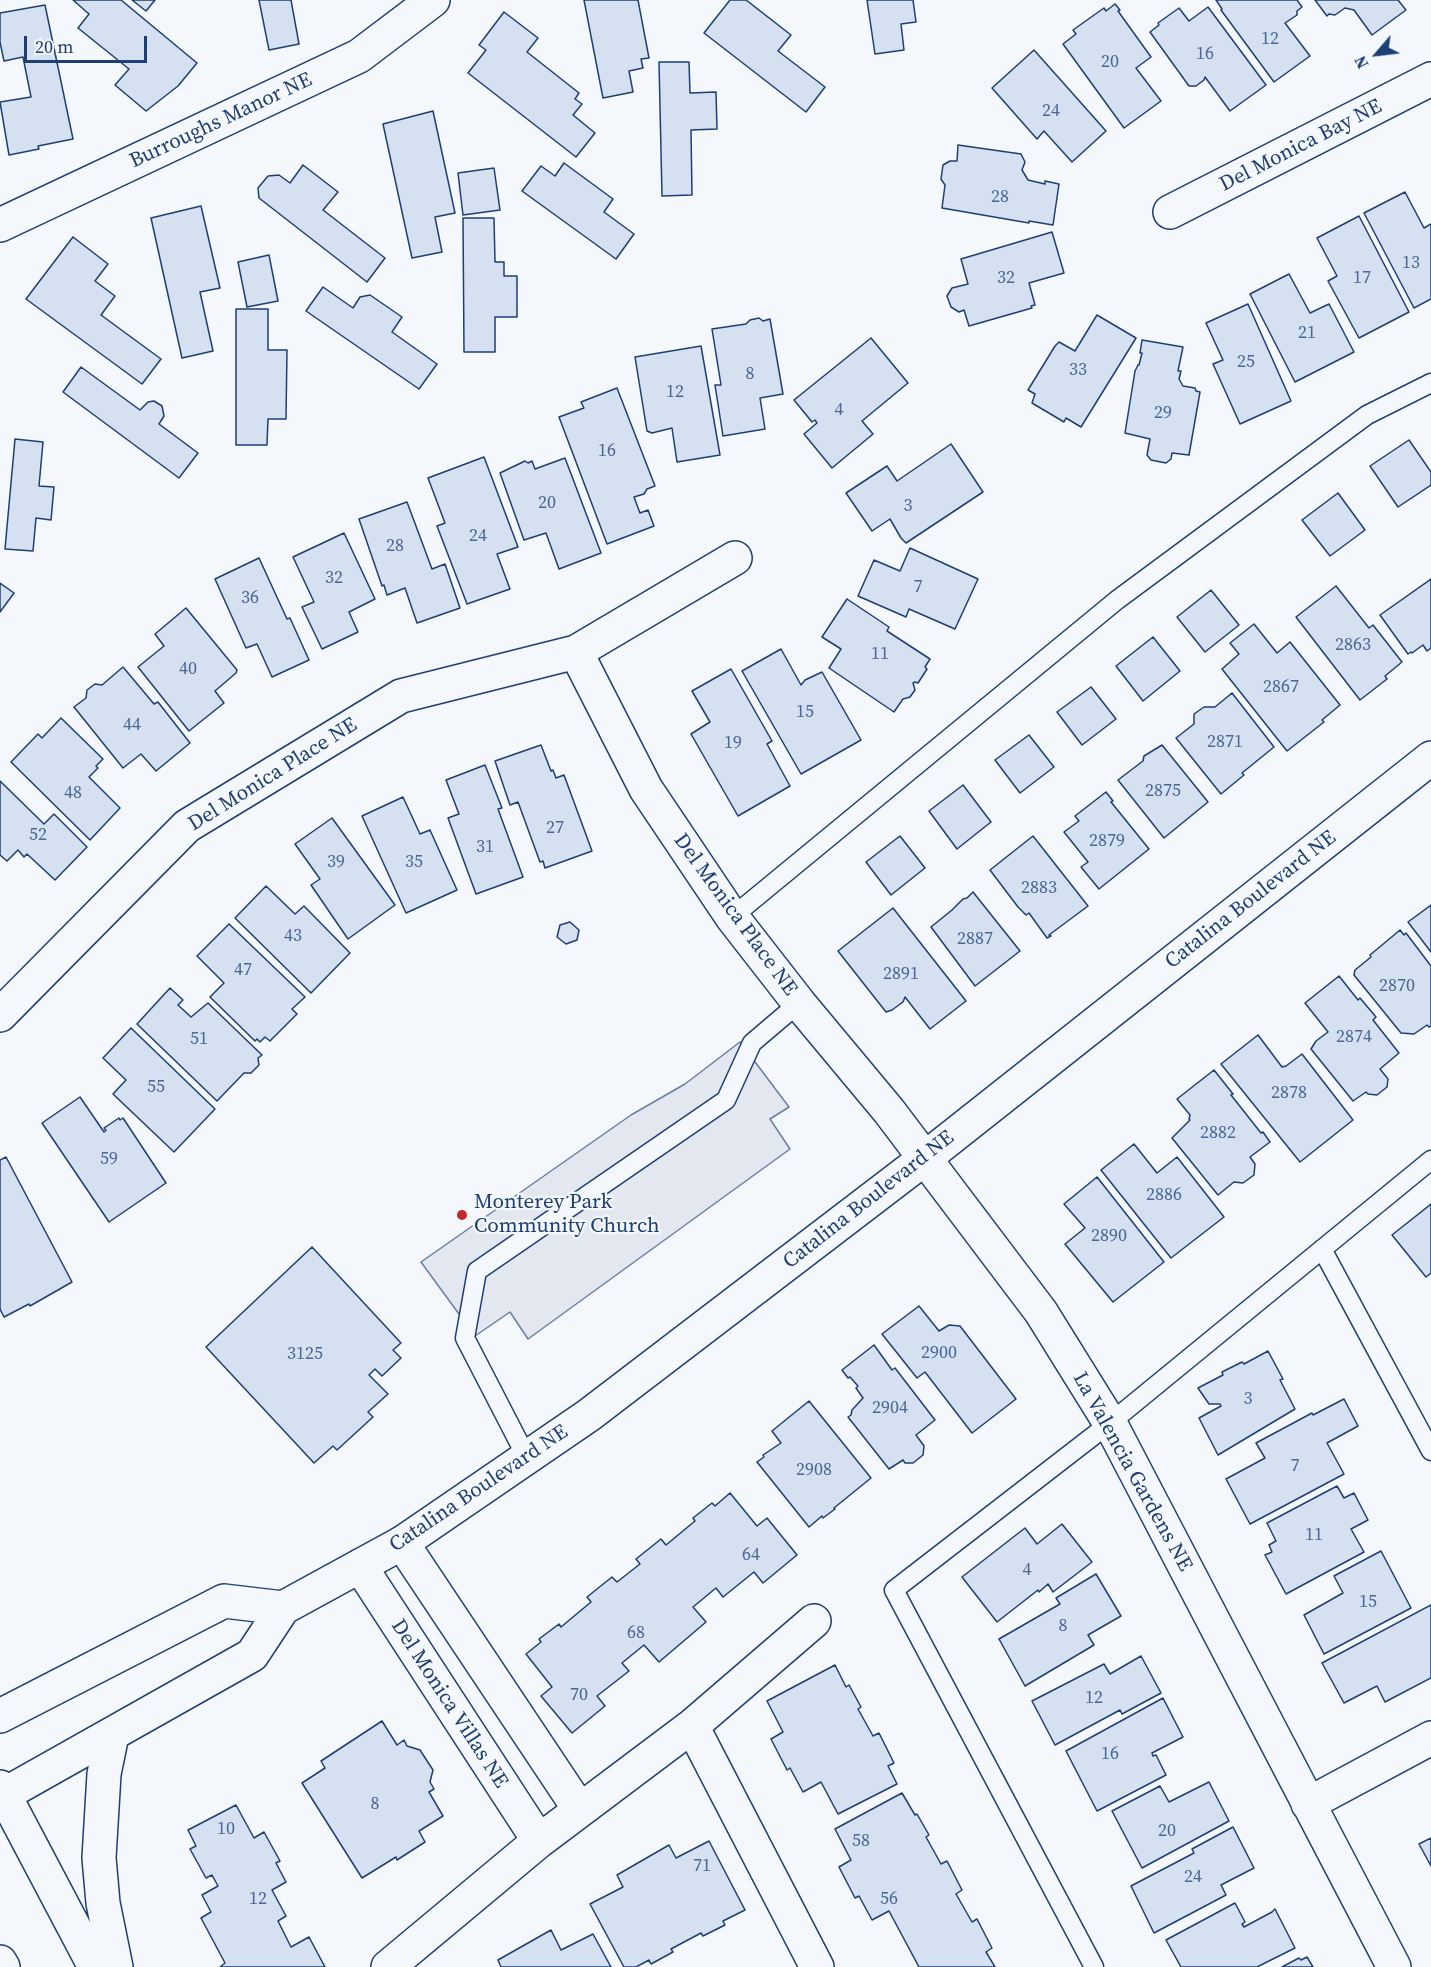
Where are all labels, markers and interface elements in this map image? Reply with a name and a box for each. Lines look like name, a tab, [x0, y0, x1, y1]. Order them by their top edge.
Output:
scale bar	[27, 24, 150, 62]
north arrow	[1347, 24, 1407, 84]
house number: 12	[1261, 28, 1279, 50]
text: 20 m	[35, 34, 73, 59]
house number: 16	[1196, 43, 1214, 65]
house number: 20	[1101, 51, 1119, 73]
text: N	[1349, 52, 1374, 73]
street label: Burroughs Manor NE	[126, 68, 316, 174]
street label: Del Monica Bay NE	[1216, 94, 1386, 198]
house number: 24	[1042, 100, 1060, 122]
house number: 28	[991, 186, 1009, 208]
house number: 13	[1402, 252, 1420, 274]
house number: 32	[997, 267, 1015, 289]
house number: 17	[1353, 267, 1371, 289]
house number: 21	[1298, 322, 1316, 344]
house number: 25	[1237, 351, 1255, 373]
house number: 33	[1069, 359, 1087, 381]
house number: 8	[746, 363, 754, 385]
house number: 12	[666, 381, 684, 403]
house number: 4	[835, 399, 843, 421]
house number: 29	[1154, 402, 1172, 424]
house number: 16	[598, 440, 616, 462]
house number: 20	[538, 492, 556, 514]
house number: 3	[904, 495, 912, 517]
house number: 24	[469, 525, 487, 547]
house number: 28	[386, 535, 404, 557]
house number: 32	[325, 567, 343, 589]
house number: 7	[914, 576, 922, 598]
house number: 36	[241, 587, 259, 609]
house number: 2863	[1335, 634, 1371, 656]
house number: 11	[871, 643, 889, 665]
house number: 40	[179, 658, 197, 680]
house number: 2867	[1263, 676, 1299, 698]
house number: 15	[796, 701, 814, 723]
street label: Del Monica Place NE	[184, 713, 362, 837]
house number: 44	[123, 714, 141, 736]
house number: 2871	[1207, 731, 1243, 753]
house number: 19	[724, 732, 742, 754]
house number: 2875	[1145, 780, 1181, 802]
house number: 48	[64, 782, 82, 804]
house number: 27	[546, 817, 564, 839]
house number: 52	[29, 824, 47, 846]
street label: Catalina Boulevard NE	[1160, 825, 1342, 975]
street label: Del Monica Place NE	[668, 829, 802, 1001]
house number: 2879	[1089, 830, 1125, 852]
house number: 31	[476, 836, 494, 858]
house number: 39	[327, 851, 345, 873]
house number: 35	[405, 851, 423, 873]
house number: 2883	[1021, 877, 1057, 899]
house number: 43	[284, 925, 302, 947]
house number: 2887	[957, 928, 993, 950]
house number: 47	[234, 959, 252, 981]
house number: 2891	[883, 963, 919, 985]
house number: 2870	[1379, 975, 1415, 997]
house number: 2874	[1336, 1026, 1372, 1048]
house number: 51	[190, 1028, 208, 1050]
house number: 55	[147, 1076, 165, 1098]
house number: 2878	[1271, 1082, 1307, 1104]
house number: 2882	[1200, 1122, 1236, 1144]
street label: Catalina Boulevard NE	[778, 1125, 960, 1275]
house number: 59	[100, 1148, 118, 1170]
house number: 2886	[1146, 1184, 1182, 1206]
place label: Monterey Park Community Church	[474, 1190, 660, 1240]
marker: Monterey Park Community Church	[455, 1208, 469, 1222]
house number: 2890	[1091, 1225, 1127, 1247]
house number: 2900	[921, 1342, 957, 1364]
house number: 3125	[287, 1343, 323, 1365]
street label: La Valencia Gardens NE	[1067, 1368, 1197, 1576]
house number: 3	[1244, 1388, 1252, 1410]
house number: 2904	[872, 1397, 908, 1419]
street label: Catalina Boulevard NE	[385, 1420, 573, 1558]
house number: 7	[1291, 1455, 1299, 1477]
house number: 2908	[796, 1459, 832, 1481]
house number: 11	[1305, 1524, 1323, 1546]
house number: 64	[742, 1544, 760, 1566]
house number: 4	[1023, 1559, 1031, 1581]
house number: 15	[1359, 1591, 1377, 1613]
street label: Del Monica Villas NE	[385, 1615, 513, 1793]
house number: 8	[1059, 1615, 1067, 1637]
house number: 68	[627, 1622, 645, 1644]
house number: 70	[570, 1684, 588, 1706]
house number: 12	[1085, 1687, 1103, 1709]
house number: 16	[1101, 1743, 1119, 1765]
house number: 8	[371, 1793, 379, 1815]
house number: 10	[217, 1818, 235, 1840]
house number: 20	[1158, 1820, 1176, 1842]
house number: 58	[852, 1830, 870, 1852]
house number: 71	[693, 1855, 711, 1877]
house number: 24	[1184, 1866, 1202, 1888]
house number: 12	[249, 1888, 267, 1910]
house number: 56	[880, 1888, 898, 1910]

